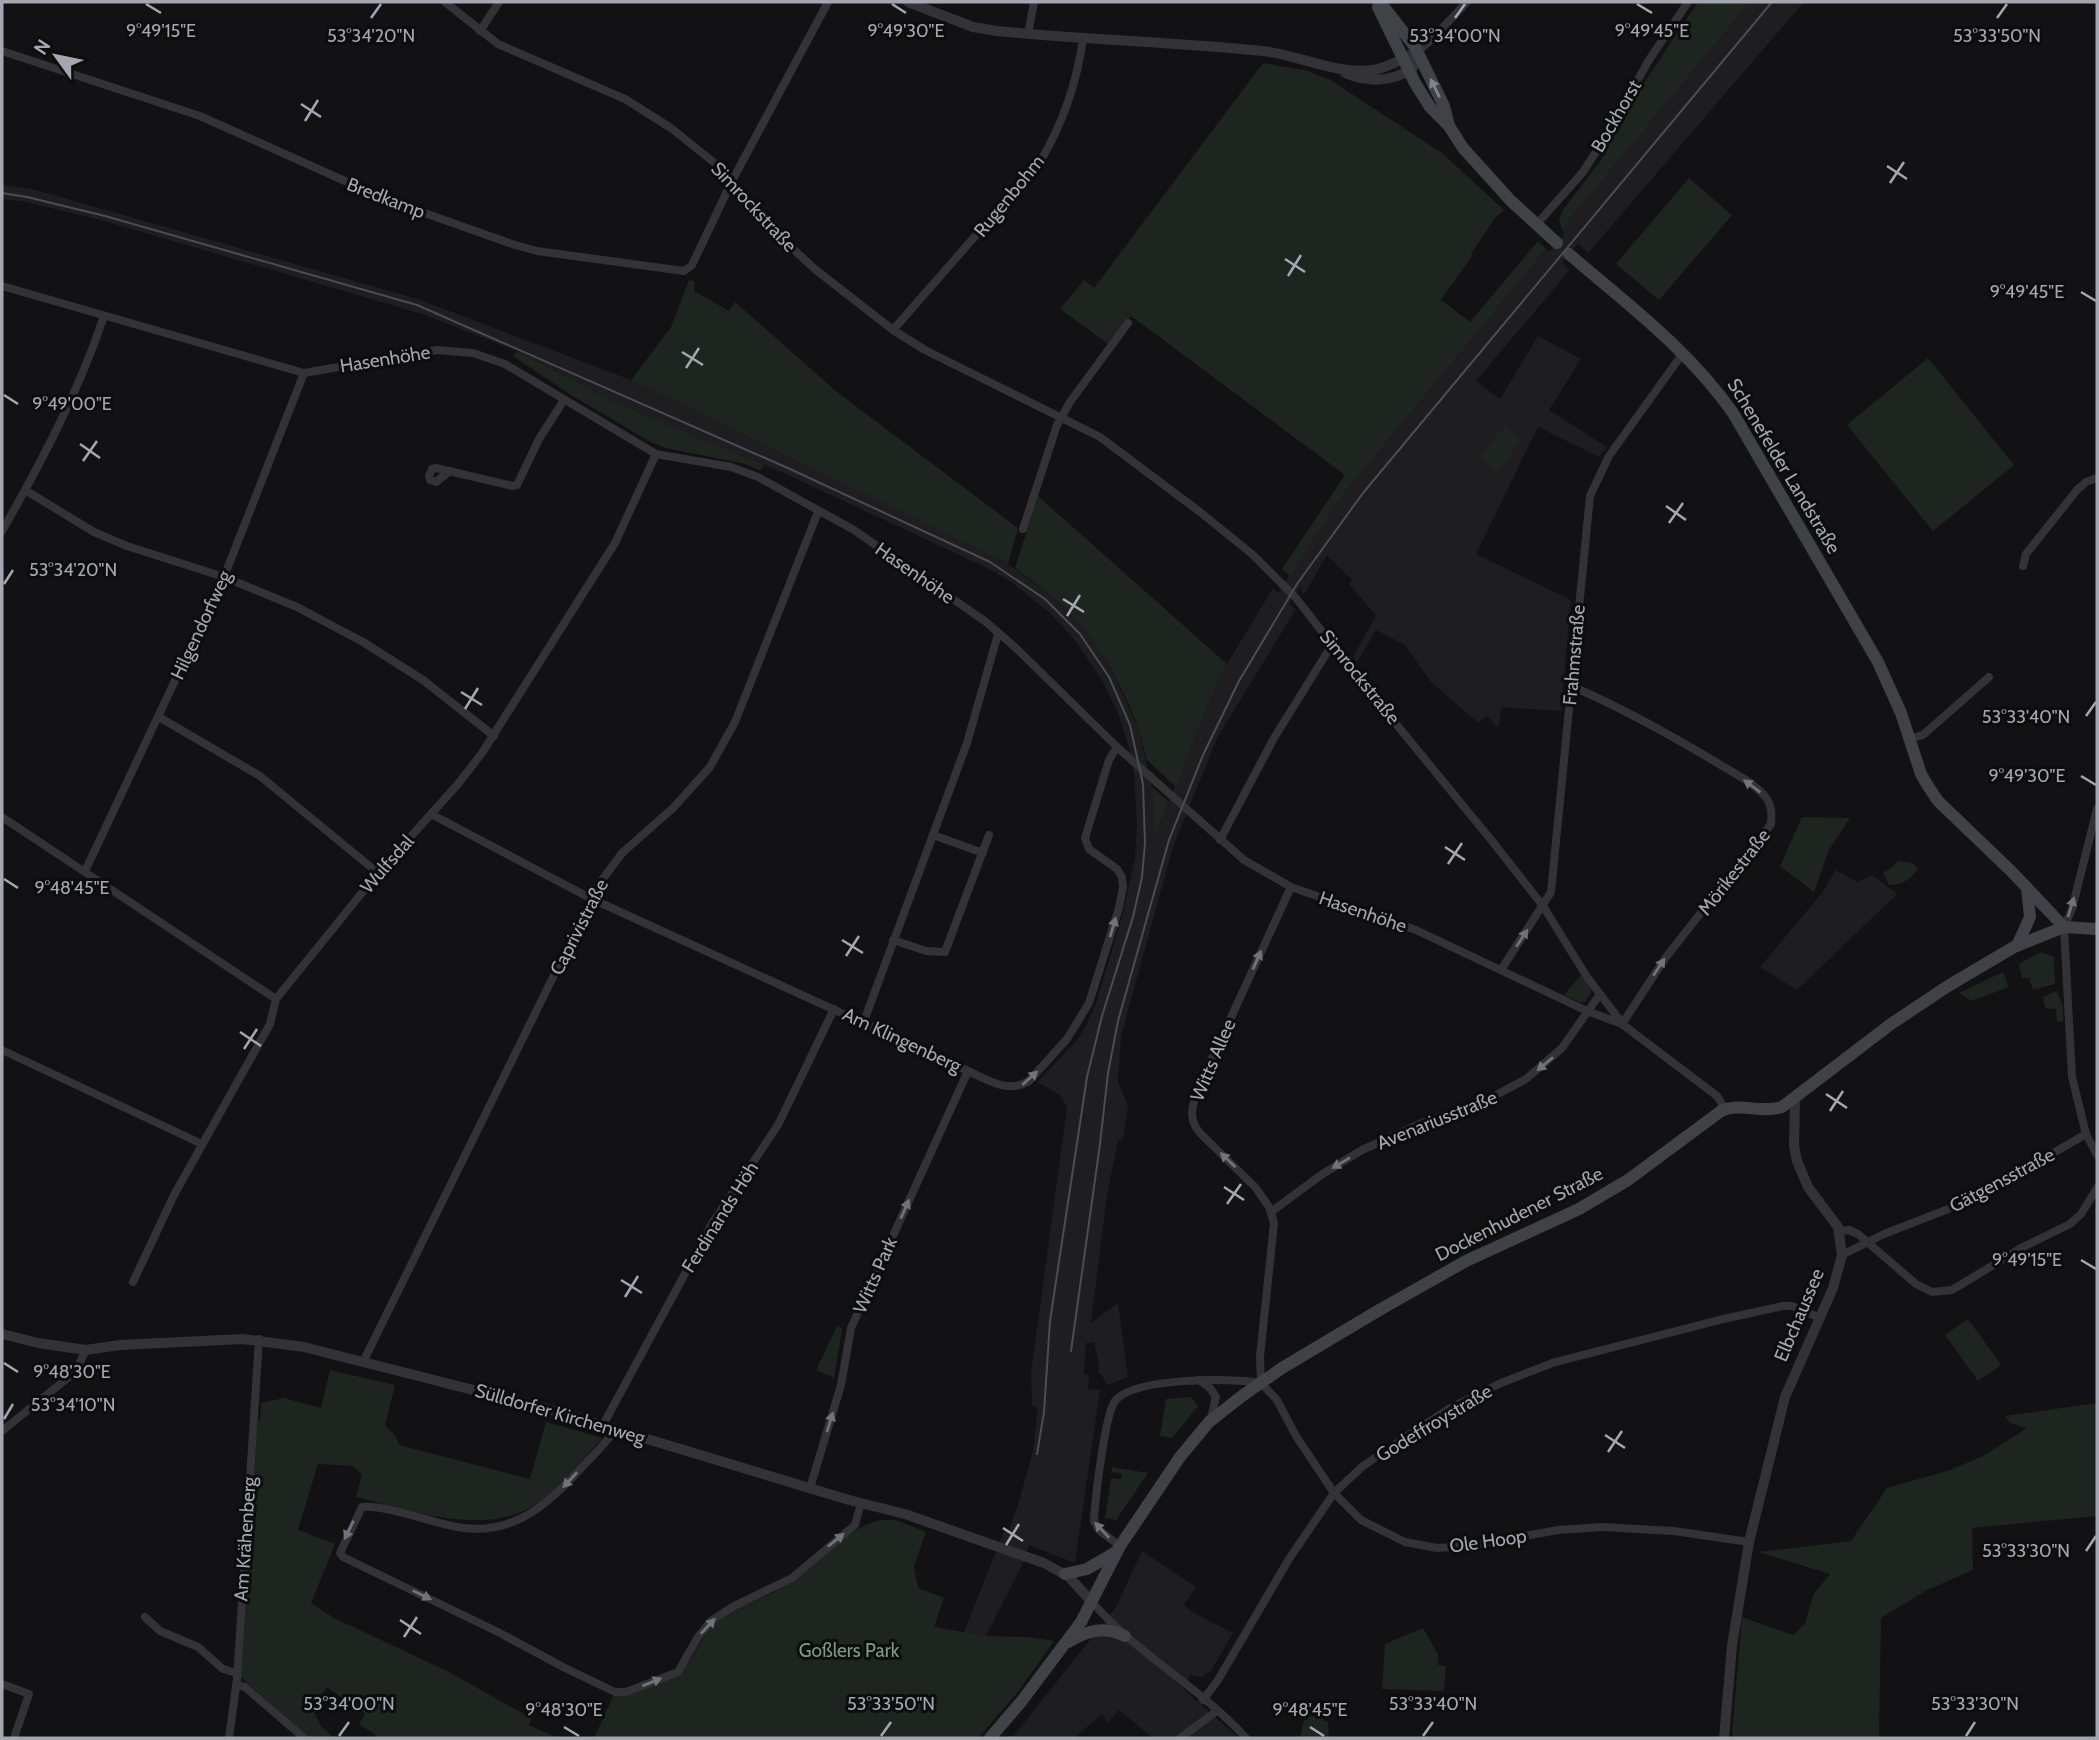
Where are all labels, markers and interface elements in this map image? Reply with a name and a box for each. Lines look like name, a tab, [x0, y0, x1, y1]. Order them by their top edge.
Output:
text: 9°49'15"E	[126, 20, 196, 42]
text: 9°49'30"E	[868, 20, 944, 42]
text: 9°49'45"E	[1615, 20, 1689, 42]
north arrow	[21, 21, 91, 91]
text: 53°34'20"N	[327, 25, 415, 47]
text: 53°34'00"N	[1409, 25, 1501, 47]
text: 53°33'50"N	[1953, 25, 2041, 47]
text: N	[29, 35, 55, 59]
street label: Bockhorst	[1586, 75, 1646, 156]
one-way arrow	[1430, 78, 1441, 98]
street label: Rugenbohm	[969, 150, 1049, 242]
street label: Simrockstraße	[706, 157, 802, 257]
street label: Bredkamp	[344, 173, 428, 223]
text: 9°49'45"E	[1990, 281, 2064, 303]
street label: Hasenhöhe	[338, 340, 432, 378]
street label: Schenefelder Landstraße	[1723, 374, 1846, 558]
text: 9°49'00"E	[32, 393, 112, 415]
street label: Hasenhöhe	[871, 537, 959, 609]
text: 53°34'20"N	[29, 559, 117, 581]
street label: Hilgendorfweg	[166, 566, 237, 683]
street label: Frahmstraße	[1558, 603, 1590, 706]
street label: Simrockstraße	[1315, 625, 1405, 729]
text: 53°33'40"N	[1982, 706, 2070, 728]
text: 9°49'30"E	[1989, 765, 2065, 787]
one-way arrow	[1743, 779, 1762, 793]
street label: Mörikestraße	[1693, 824, 1775, 920]
street label: Wulfsdal	[355, 830, 419, 898]
street label: Caprivistraße	[545, 875, 613, 979]
text: 9°48'45"E	[35, 877, 110, 899]
street label: Hasenhöhe	[1316, 886, 1410, 938]
one-way arrow	[2067, 896, 2077, 917]
one-way arrow	[1109, 916, 1119, 937]
one-way arrow	[1516, 928, 1529, 948]
one-way arrow	[1252, 950, 1263, 971]
one-way arrow	[1653, 957, 1666, 976]
street label: Am Klingenberg	[839, 1003, 965, 1078]
street label: Witts Allee	[1185, 1015, 1241, 1104]
one-way arrow	[1536, 1056, 1553, 1071]
one-way arrow	[1021, 1070, 1039, 1086]
street label: Avenariusstraße	[1374, 1085, 1501, 1155]
street label: Gätgensstraße	[1946, 1143, 2059, 1217]
one-way arrow	[1220, 1152, 1237, 1168]
one-way arrow	[1332, 1156, 1351, 1169]
street label: Ferdinands Höh	[677, 1157, 763, 1277]
street label: Dockenhudener Straße	[1431, 1162, 1607, 1266]
one-way arrow	[900, 1199, 911, 1220]
street label: Witts Park	[848, 1233, 902, 1317]
text: 9°49'15"E	[1992, 1249, 2062, 1271]
street label: Elbchaussee	[1769, 1265, 1829, 1365]
text: 9°48'30"E	[33, 1361, 111, 1383]
street label: Sülldorfer Kirchenweg	[472, 1379, 648, 1449]
street label: Godeffroystraße	[1372, 1379, 1496, 1467]
text: 53°34'10"N	[31, 1394, 115, 1416]
one-way arrow	[825, 1412, 835, 1433]
one-way arrow	[562, 1471, 578, 1488]
street label: Am Krähenberg	[229, 1475, 261, 1602]
one-way arrow	[344, 1520, 355, 1540]
one-way arrow	[1094, 1522, 1110, 1539]
street label: Ole Hoop	[1448, 1524, 1528, 1558]
one-way arrow	[826, 1533, 844, 1548]
text: 53°33'30"N	[1982, 1540, 2070, 1562]
one-way arrow	[412, 1590, 432, 1601]
one-way arrow	[700, 1617, 716, 1635]
park label: Goßlers Park	[799, 1639, 900, 1662]
one-way arrow	[642, 1677, 663, 1688]
text: 53°34'00"N	[303, 1693, 395, 1715]
text: 53°33'50"N	[847, 1693, 935, 1715]
text: 53°33'40"N	[1389, 1693, 1477, 1715]
text: 53°33'30"N	[1931, 1693, 2019, 1715]
text: 9°48'30"E	[525, 1699, 603, 1721]
text: 9°48'45"E	[1273, 1699, 1348, 1721]

